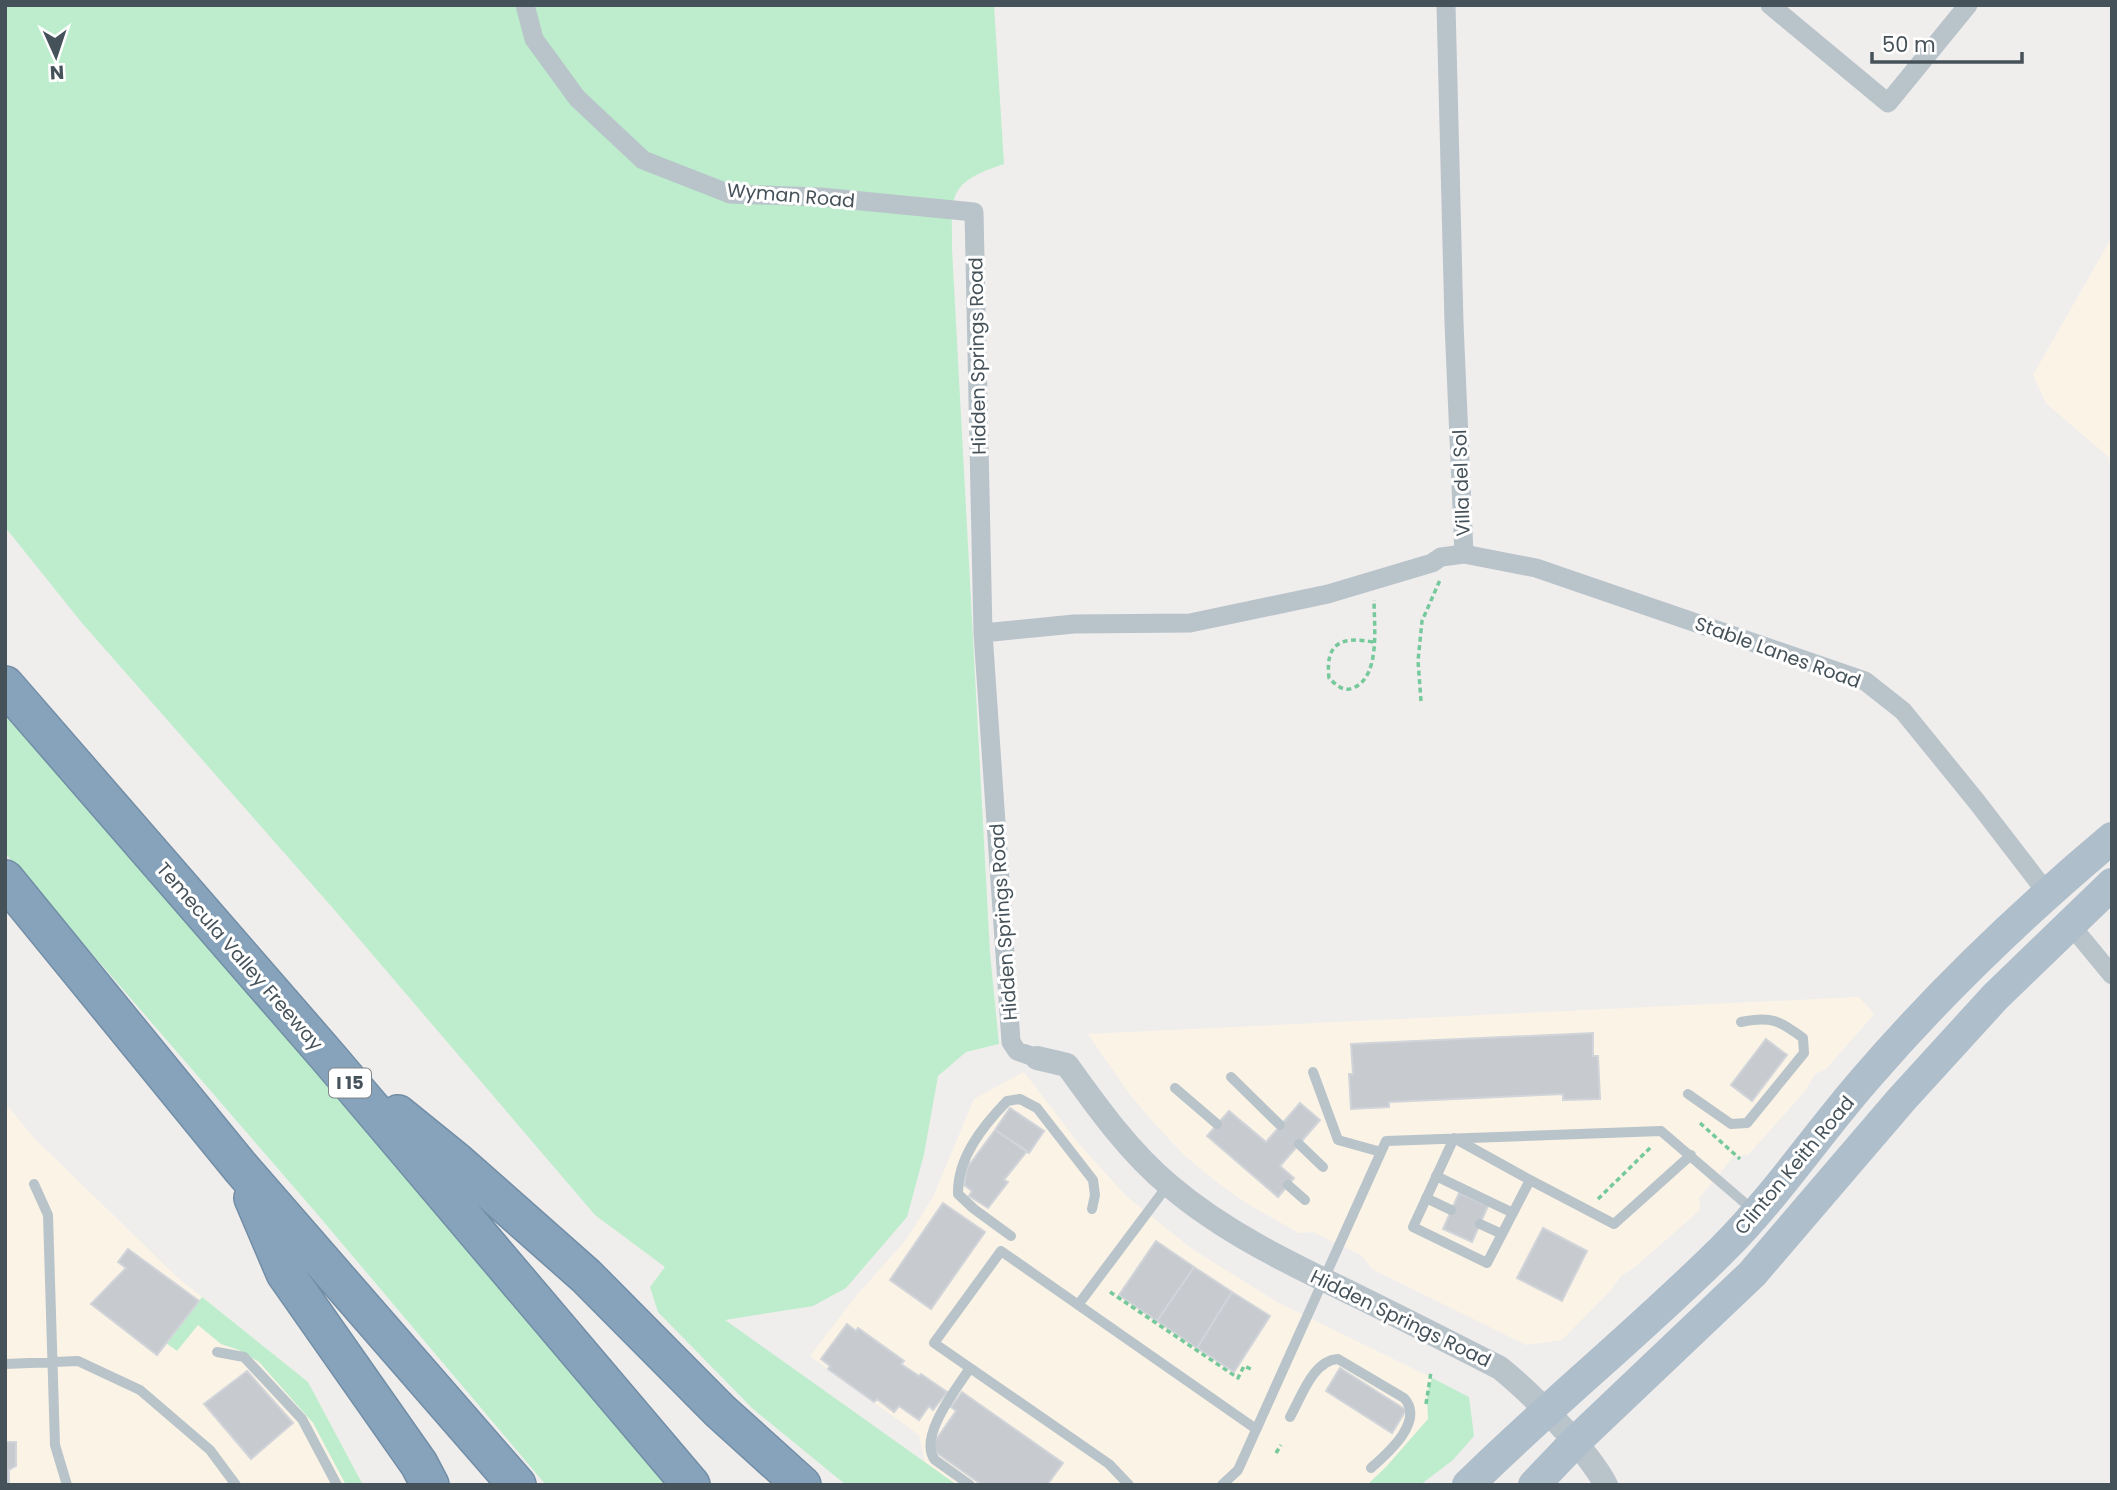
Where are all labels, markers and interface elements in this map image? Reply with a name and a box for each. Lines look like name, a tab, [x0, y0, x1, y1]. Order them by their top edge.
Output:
north arrow	[21, 21, 91, 91]
scale bar	[1872, 21, 2022, 65]
text: 50 m	[1882, 30, 1936, 59]
text: N	[49, 59, 65, 86]
street label: Wyman Road	[726, 176, 856, 215]
street label: Hidden Springs Road	[962, 257, 993, 455]
street label: Villa del Sol	[1446, 429, 1477, 537]
street label: Stable Lanes Road	[1691, 610, 1865, 695]
street label: Hidden Springs Road	[983, 822, 1024, 1022]
street label: Temecula Valley Freeway	[150, 856, 329, 1057]
road number: I 15	[329, 1068, 371, 1098]
street label: Clinton Keith Road	[1728, 1090, 1861, 1241]
street label: Hidden Springs Road	[1306, 1263, 1496, 1374]

